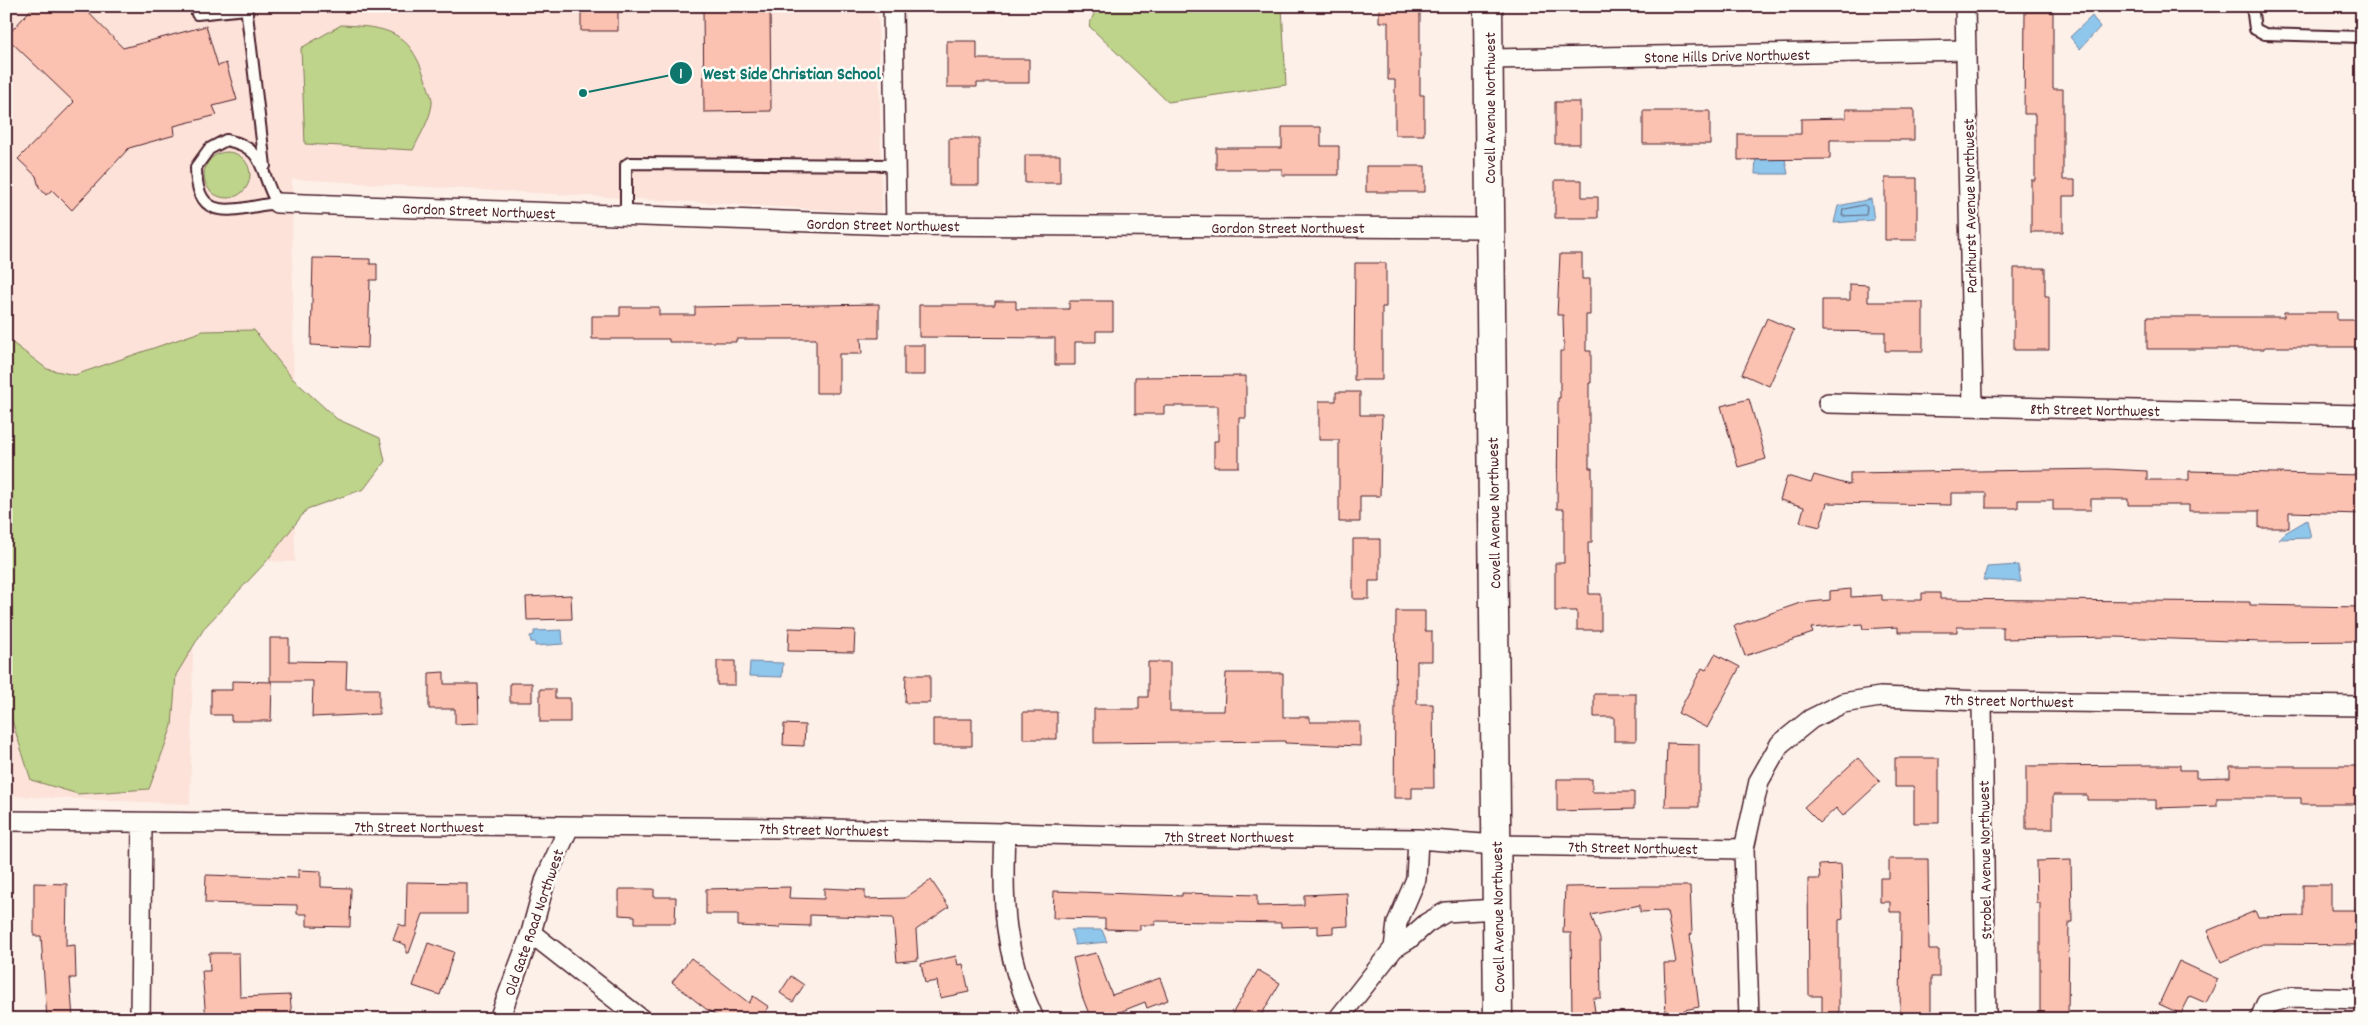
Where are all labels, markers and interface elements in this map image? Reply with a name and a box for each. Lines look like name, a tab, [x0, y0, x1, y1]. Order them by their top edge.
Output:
street label: Covell Avenue Northwest	[1480, 32, 1503, 184]
street label: Stone Hills Drive Northwest	[1644, 45, 1810, 70]
callout: West Side Christian School	[668, 56, 891, 89]
text: West Side Christian School	[703, 63, 881, 88]
text: 1	[679, 64, 683, 86]
street label: Parkhurst Avenue Northwest	[1958, 118, 1985, 294]
street label: Gordon Street Northwest	[402, 198, 556, 227]
street label: Gordon Street Northwest	[806, 214, 960, 239]
street label: Gordon Street Northwest	[1211, 218, 1365, 241]
street label: 8th Street Northwest	[2030, 399, 2160, 424]
street label: Covell Avenue Northwest	[1483, 437, 1508, 589]
street label: 7th Street Northwest	[1944, 690, 2074, 715]
street label: Strobel Avenue Northwest	[1974, 780, 1999, 940]
street label: 7th Street Northwest	[354, 817, 484, 840]
street label: 7th Street Northwest	[759, 819, 889, 844]
street label: 7th Street Northwest	[1164, 827, 1294, 850]
street label: 7th Street Northwest	[1568, 837, 1698, 862]
street label: Covell Avenue Northwest	[1487, 841, 1512, 993]
street label: Old Gate Road Northwest	[499, 846, 571, 999]

